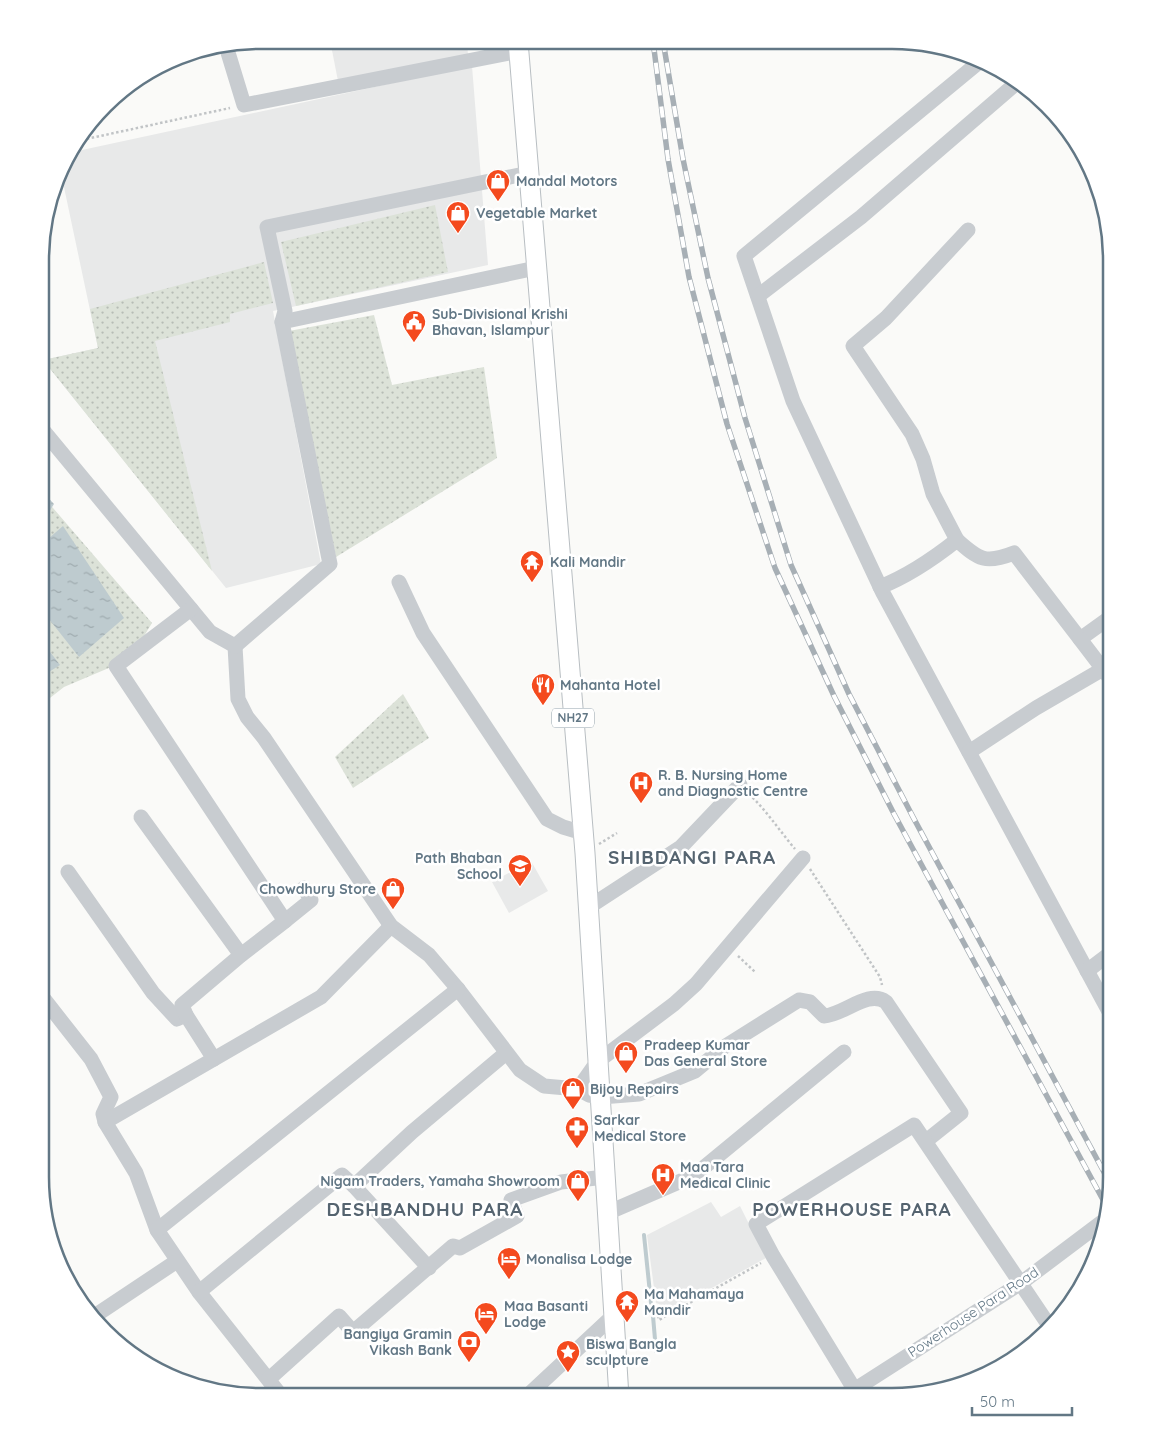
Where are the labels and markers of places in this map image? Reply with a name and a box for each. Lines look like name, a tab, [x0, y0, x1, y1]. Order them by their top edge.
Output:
shop icon: Mandal Motors	[485, 168, 511, 202]
place label: Mandal Motors	[516, 172, 618, 190]
shop icon: Vegetable Market	[445, 200, 471, 234]
place label: Vegetable Market	[476, 204, 598, 222]
place label: Sub-Divisional Krishi Bhavan, Islampur	[432, 305, 568, 339]
public building icon: Sub-Divisional Krishi Bhavan, Islampur	[401, 309, 427, 343]
temple icon: Kali Mandir	[519, 549, 545, 583]
place label: Kali Mandir	[550, 553, 626, 571]
restaurant icon: Mahanta Hotel	[530, 672, 556, 706]
place label: Mahanta Hotel	[560, 676, 661, 694]
place label: R. B. Nursing Home and Diagnostic Centre	[658, 766, 808, 800]
hospital icon: R. B. Nursing Home and Diagnostic Centre	[628, 770, 654, 804]
place label: Path Bhaban School	[415, 849, 502, 883]
school or university icon: Path Bhaban School	[507, 853, 533, 887]
shop icon: Chowdhury Store	[380, 876, 406, 910]
place label: Chowdhury Store	[259, 880, 376, 898]
place label: Pradeep Kumar Das General Store	[644, 1036, 767, 1070]
shop icon: Pradeep Kumar Das General Store	[613, 1040, 639, 1074]
shop icon: Bijoy Repairs	[560, 1076, 586, 1110]
place label: Bijoy Repairs	[590, 1080, 679, 1098]
place label: Sarkar Medical Store	[594, 1111, 686, 1145]
pharmacy icon: Sarkar Medical Store	[564, 1115, 590, 1149]
place label: Maa Tara Medical Clinic	[680, 1158, 770, 1192]
hospital icon: Maa Tara Medical Clinic	[650, 1162, 676, 1196]
shop icon: Nigam Traders, Yamaha Showroom	[565, 1168, 591, 1202]
place label: Nigam Traders, Yamaha Showroom	[320, 1172, 560, 1190]
hotel icon: Monalisa Lodge	[496, 1246, 522, 1280]
place label: Monalisa Lodge	[526, 1250, 632, 1268]
place label: Ma Mahamaya Mandir	[644, 1285, 744, 1319]
temple icon: Ma Mahamaya Mandir	[614, 1289, 640, 1323]
place label: Maa Basanti Lodge	[504, 1297, 588, 1331]
hotel icon: Maa Basanti Lodge	[473, 1301, 499, 1335]
place label: Bangiya Gramin Vikash Bank	[344, 1325, 452, 1359]
bank icon: Bangiya Gramin Vikash Bank	[456, 1329, 482, 1363]
place label: Biswa Bangla sculpture	[586, 1335, 677, 1369]
place icon: Biswa Bangla sculpture	[555, 1339, 581, 1373]

